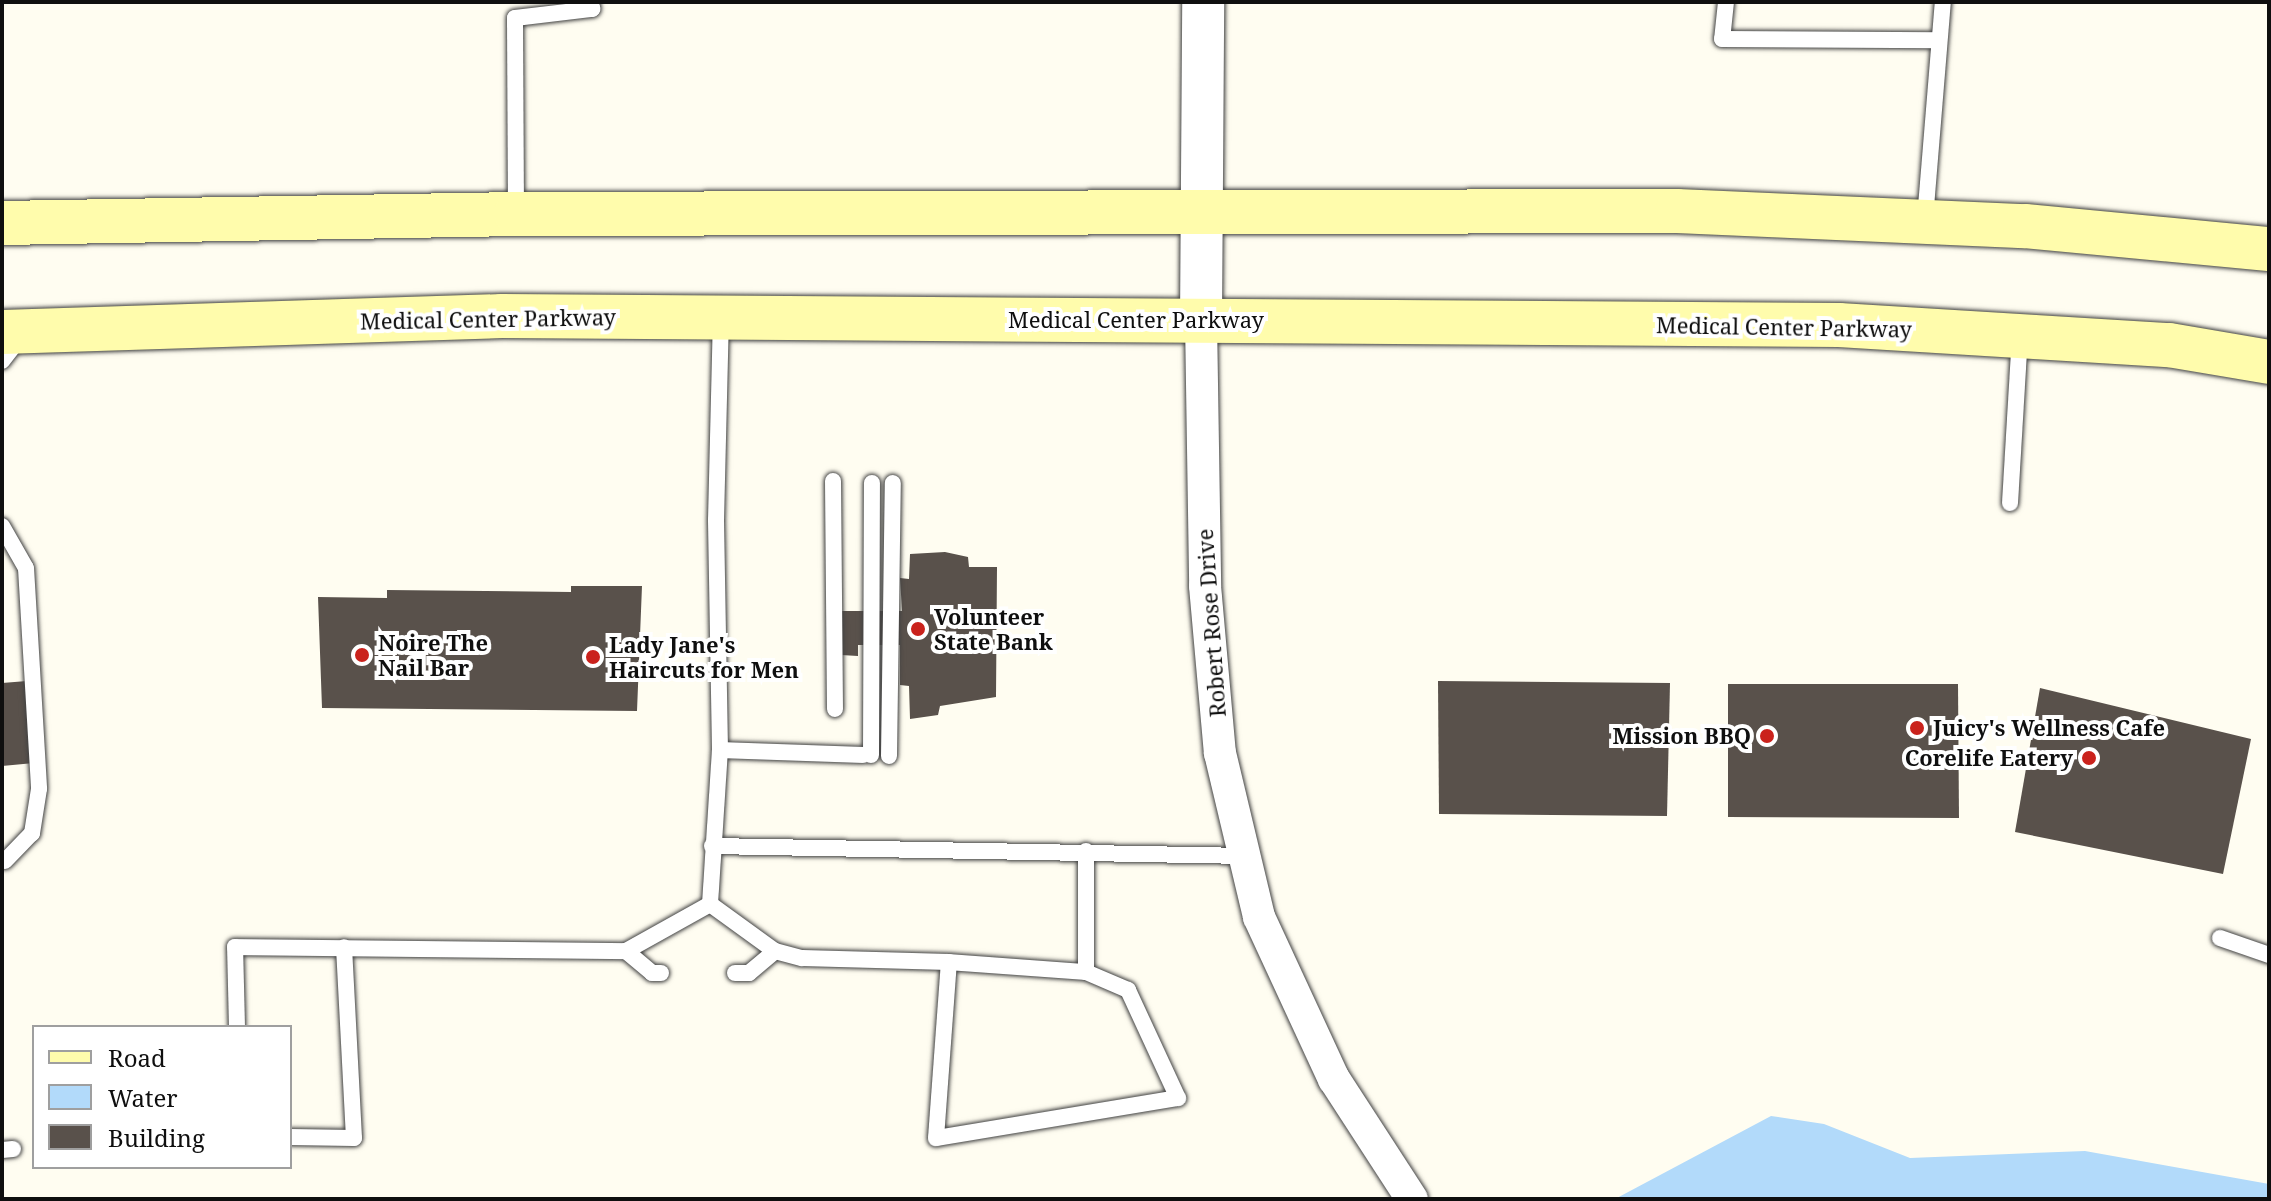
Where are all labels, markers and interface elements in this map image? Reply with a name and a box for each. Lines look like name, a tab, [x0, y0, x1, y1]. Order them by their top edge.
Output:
street label: Medical Center Parkway	[360, 304, 616, 334]
street label: Medical Center Parkway	[1008, 307, 1264, 333]
street label: Medical Center Parkway	[1656, 312, 1912, 342]
street label: Robert Rose Drive	[1191, 528, 1231, 718]
place label: Volunteer State Bank	[934, 603, 1053, 654]
marker: Volunteer State Bank	[909, 620, 927, 638]
place label: Noire The Nail Bar	[378, 629, 488, 680]
place label: Lady Jane's Haircuts for Men	[609, 631, 799, 682]
marker: Noire The Nail Bar	[353, 646, 371, 664]
marker: Lady Jane's Haircuts for Men	[584, 648, 602, 666]
place label: Juicy's Wellness Cafe	[1933, 715, 2165, 741]
marker: Juicy's Wellness Cafe	[1908, 719, 1926, 737]
place label: Mission BBQ	[1613, 723, 1751, 749]
marker: Mission BBQ	[1758, 727, 1776, 745]
place label: Corelife Eatery	[1905, 745, 2073, 771]
marker: Corelife Eatery	[2080, 749, 2098, 767]
legend	[32, 1025, 292, 1169]
text: Road	[108, 1041, 166, 1074]
text: Water	[108, 1081, 178, 1114]
text: Building	[108, 1121, 205, 1154]

